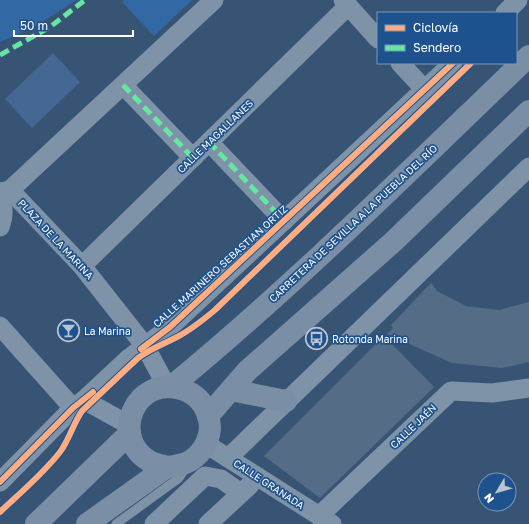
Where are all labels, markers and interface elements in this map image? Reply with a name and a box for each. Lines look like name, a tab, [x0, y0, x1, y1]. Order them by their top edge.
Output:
scale bar	[14, 12, 133, 38]
legend	[377, 12, 517, 64]
text: 50 m	[20, 18, 48, 33]
text: Ciclovía	[413, 20, 458, 35]
text: Sendero	[413, 40, 461, 55]
street label: CALLE MAGALLANES	[175, 97, 255, 175]
street label: CARRETERA DE SEVILLA A LA PUEBLA DEL RÍO	[267, 142, 439, 304]
street label: PLAZA DE LA MARINA	[16, 197, 96, 282]
street label: CALLE MARINERO SEBASTIAN ORTIZ	[150, 203, 290, 329]
bar icon: La Marina	[55, 318, 81, 344]
place label: La Marina	[84, 325, 131, 337]
bus stop icon: Rotonda Marina	[304, 326, 330, 352]
place label: Rotonda Marina	[332, 333, 408, 345]
street label: CALLE JAÉN	[388, 401, 438, 451]
street label: CALLE GRANADA	[231, 457, 307, 511]
north arrow	[477, 472, 517, 512]
text: N	[481, 491, 496, 506]

